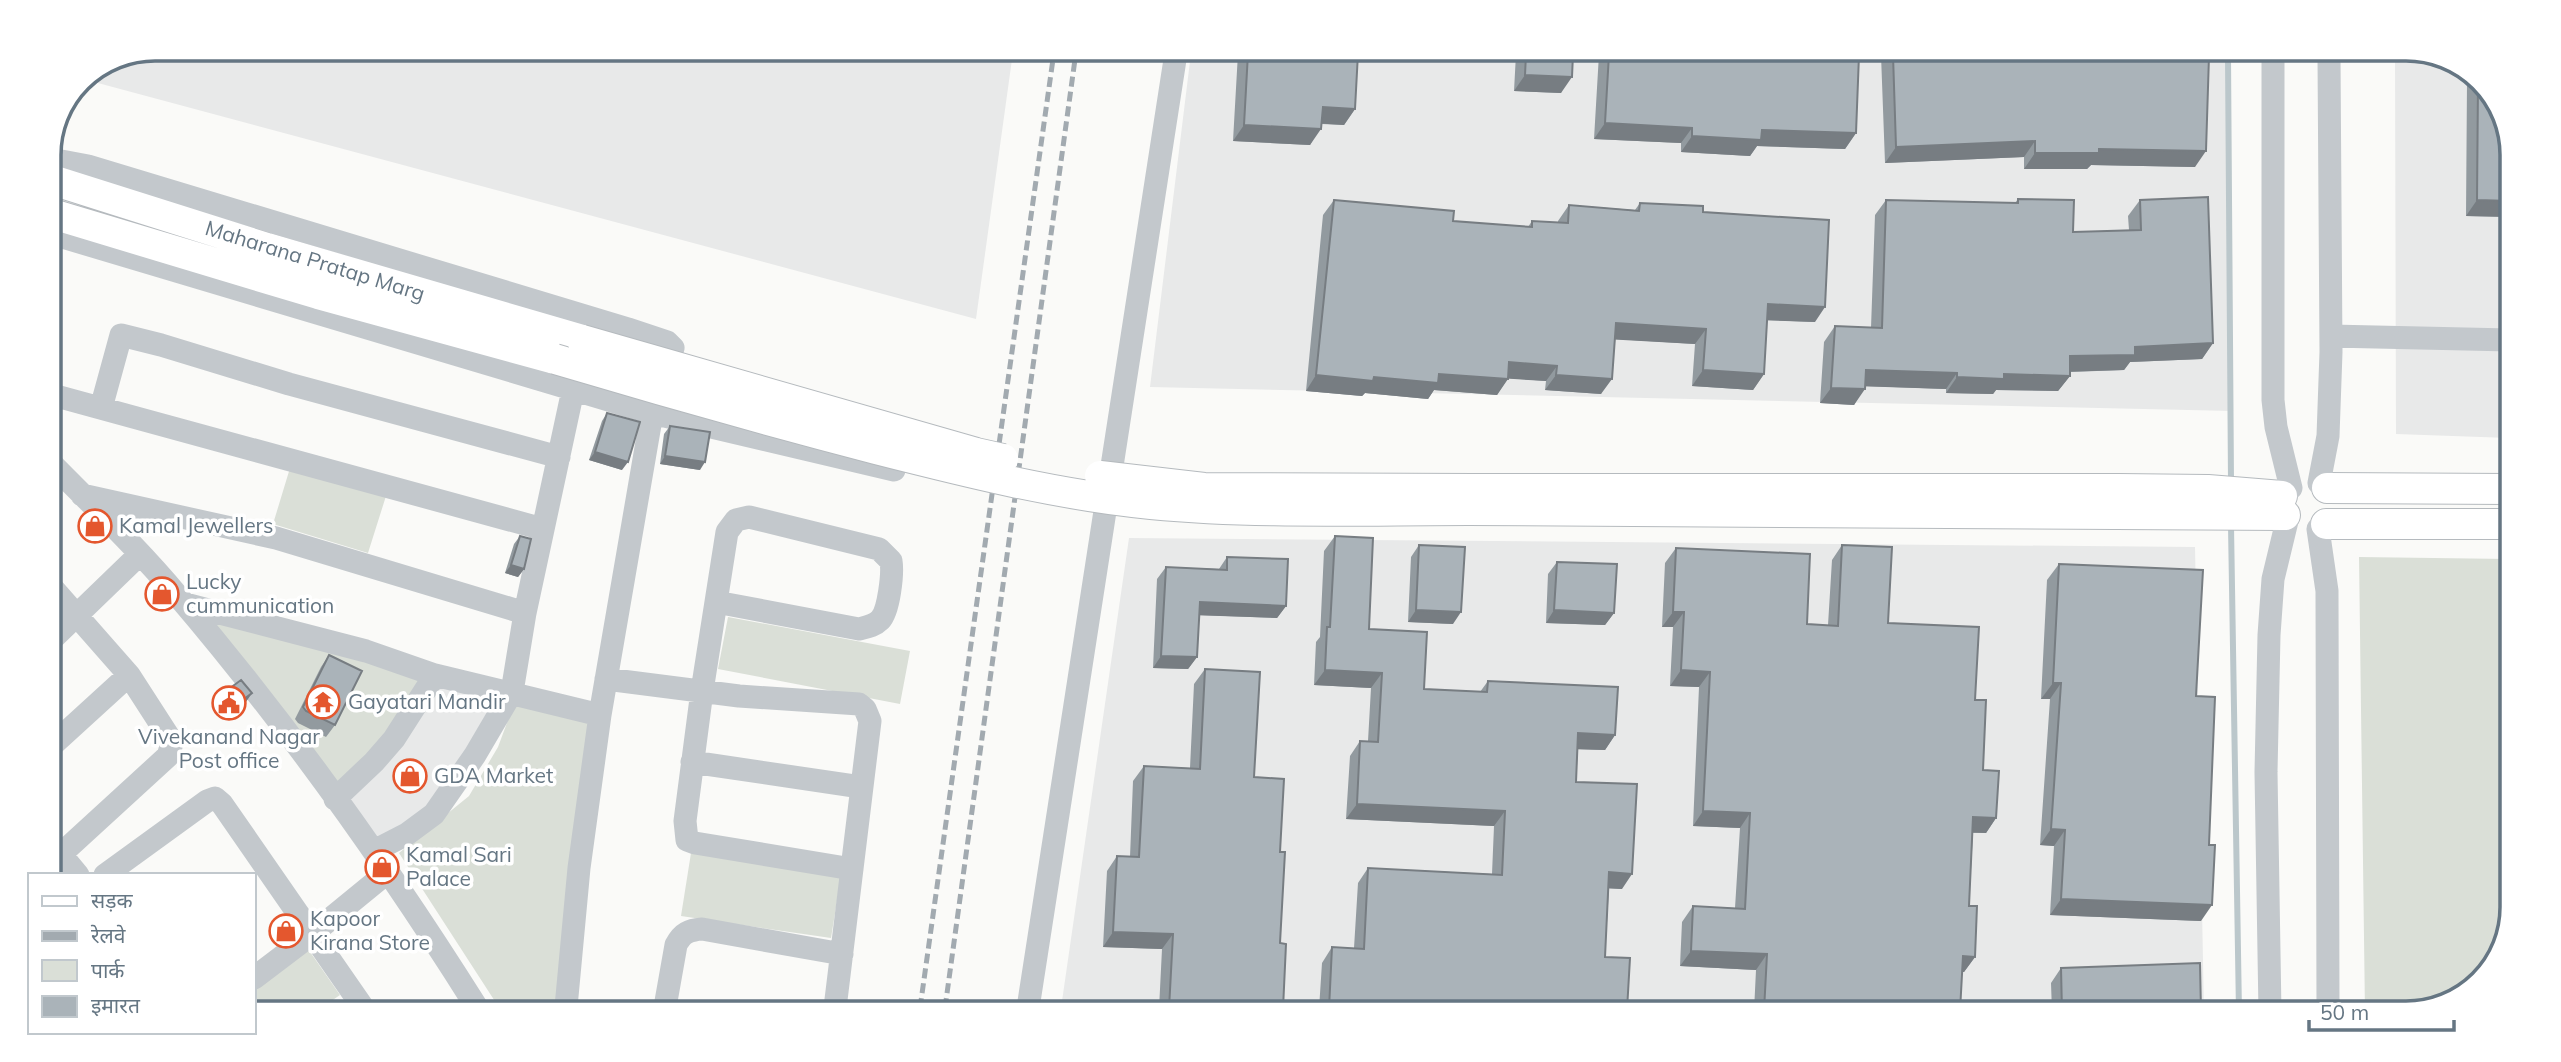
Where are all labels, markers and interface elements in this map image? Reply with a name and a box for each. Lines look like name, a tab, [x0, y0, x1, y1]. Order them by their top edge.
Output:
street label: Maharana Pratap Marg	[202, 214, 428, 306]
shop icon: Kamal Jewellers	[76, 507, 114, 545]
place label: Kamal Jewellers	[119, 512, 274, 538]
place label: Lucky cummunication	[186, 568, 334, 618]
shop icon: Lucky cummunication	[143, 575, 181, 613]
temple icon: Gayatari Mandir	[304, 683, 342, 721]
public building icon: Vivekanand Nagar Post office	[210, 684, 248, 722]
place label: Gayatari Mandir	[348, 688, 506, 714]
place label: Vivekanand Nagar Post office	[138, 723, 320, 773]
shop icon: GDA Market	[391, 757, 429, 795]
place label: GDA Market	[434, 762, 553, 788]
place label: Kamal Sari Palace	[406, 841, 512, 891]
shop icon: Kamal Sari Palace	[363, 848, 401, 886]
legend	[28, 873, 256, 1034]
text: सड़क	[91, 887, 133, 913]
place label: Kapoor Kirana Store	[310, 905, 430, 955]
shop icon: Kapoor Kirana Store	[267, 912, 305, 950]
text: रेलवे	[90, 922, 126, 948]
text: पार्क	[91, 957, 125, 983]
scale bar	[2309, 988, 2454, 1032]
text: इमारत	[91, 992, 141, 1018]
text: 50 m	[2320, 999, 2369, 1025]

